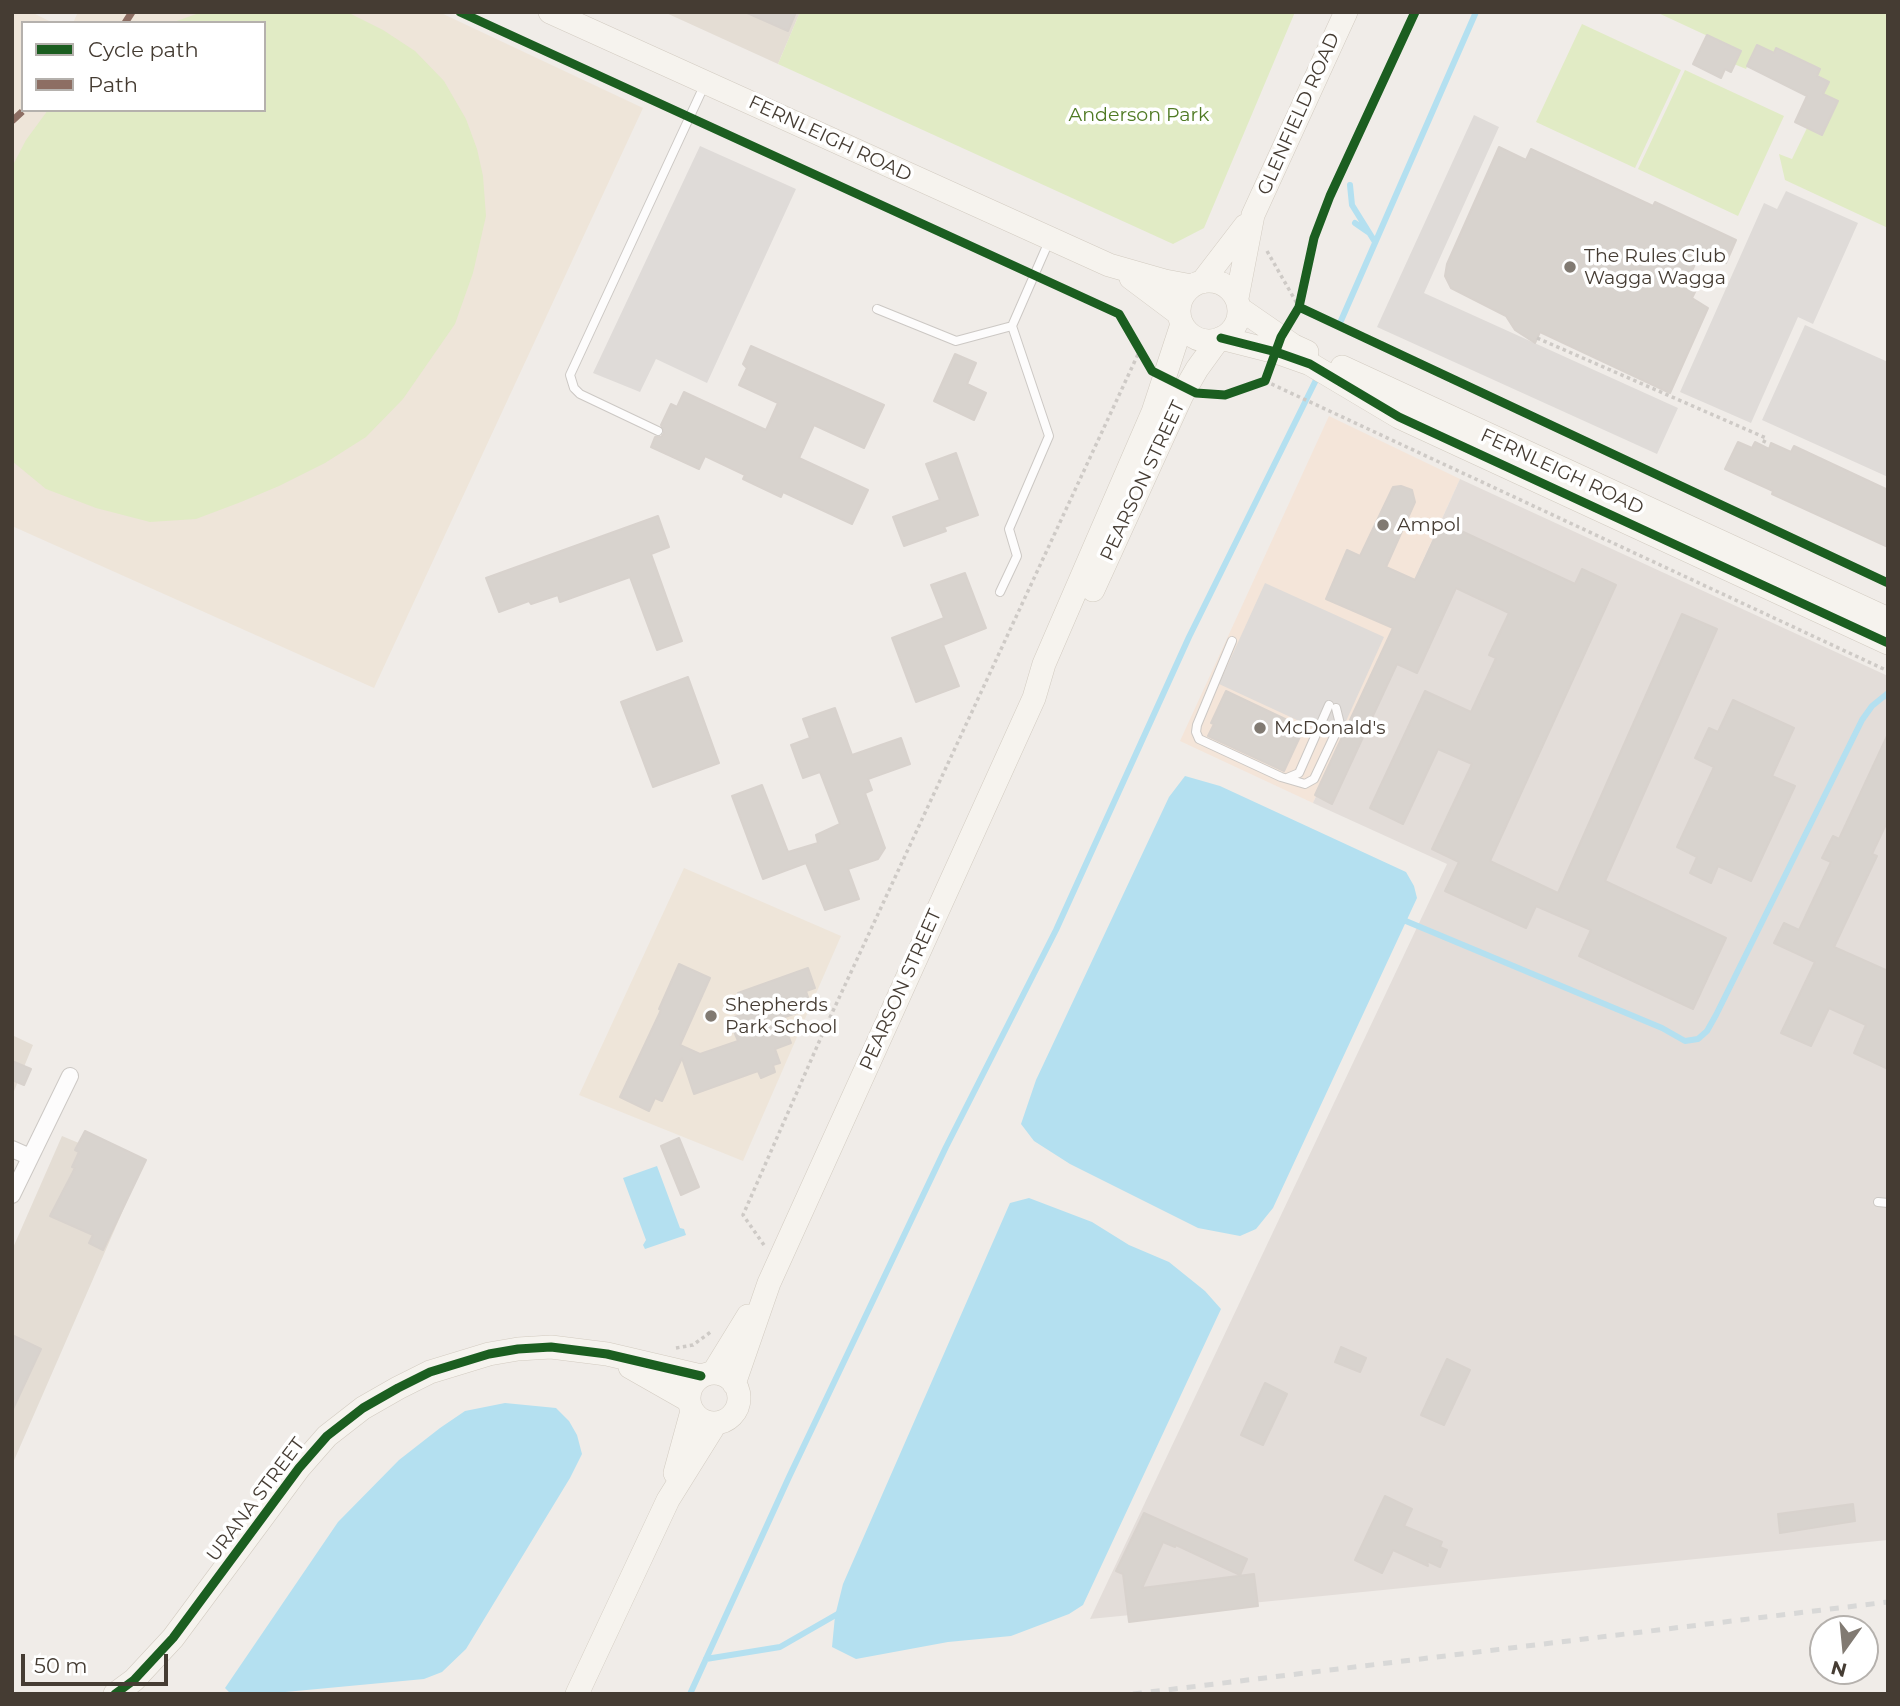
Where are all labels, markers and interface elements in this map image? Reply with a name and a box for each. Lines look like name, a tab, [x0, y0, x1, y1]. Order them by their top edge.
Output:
legend	[21, 21, 266, 112]
street label: GLENFIELD ROAD	[1253, 29, 1345, 199]
text: Cycle path	[88, 37, 199, 62]
text: Path	[88, 72, 138, 97]
street label: FERNLEIGH ROAD	[745, 91, 915, 187]
park label: Anderson Park	[1069, 104, 1209, 126]
place label: The Rules Club Wagga Wagga	[1584, 245, 1726, 289]
marker: The Rules Club Wagga Wagga	[1562, 259, 1578, 275]
street label: PEARSON STREET	[1096, 397, 1190, 565]
street label: FERNLEIGH ROAD	[1477, 424, 1647, 520]
place label: Ampol	[1397, 514, 1461, 536]
marker: Ampol	[1375, 517, 1391, 533]
place label: McDonald's	[1274, 717, 1386, 739]
marker: McDonald's	[1252, 720, 1268, 736]
street label: PEARSON STREET	[855, 906, 947, 1074]
place label: Shepherds Park School	[725, 994, 837, 1038]
marker: Shepherds Park School	[703, 1008, 719, 1024]
street label: URANA STREET	[202, 1434, 310, 1566]
north arrow	[1809, 1615, 1879, 1685]
scale bar	[24, 1640, 172, 1684]
text: 50 m	[34, 1653, 88, 1678]
text: N	[1829, 1656, 1849, 1682]

